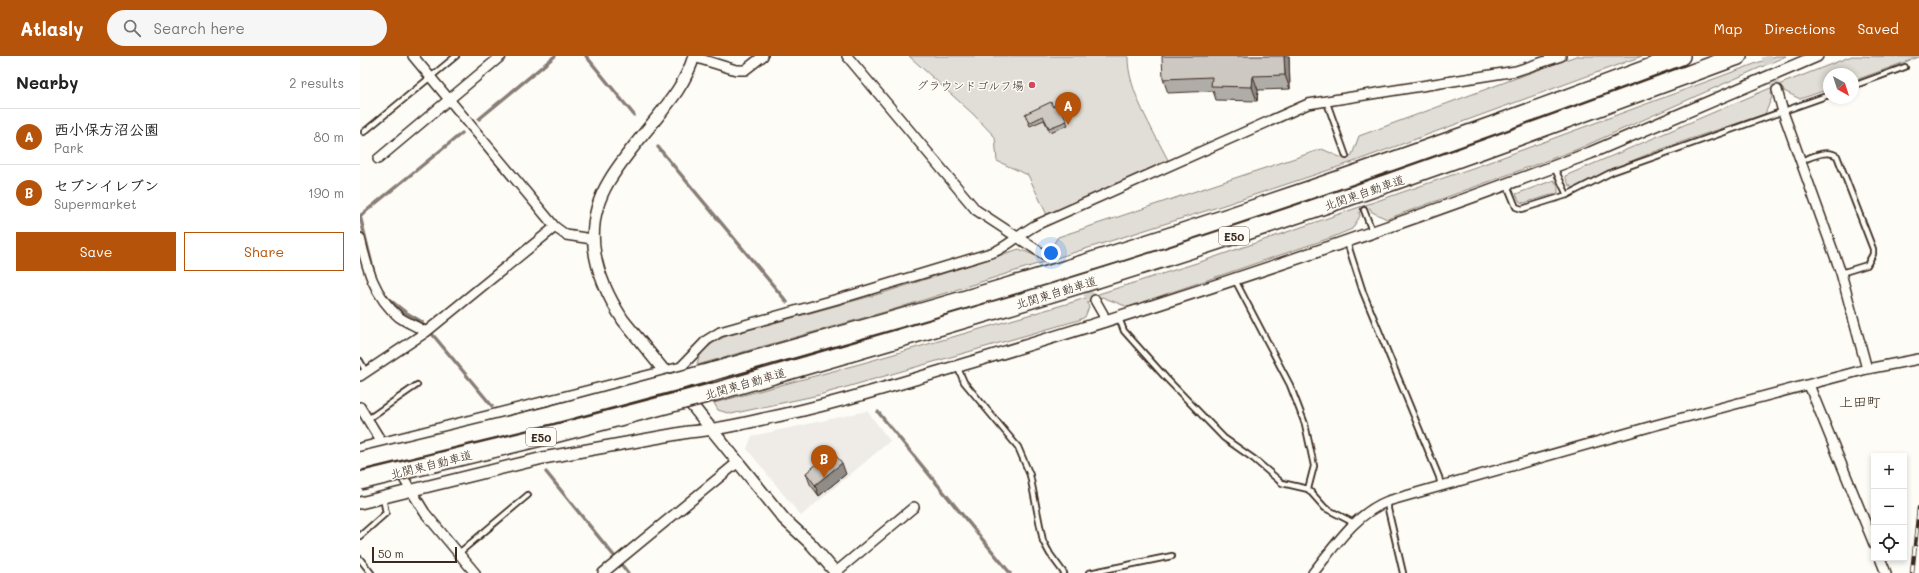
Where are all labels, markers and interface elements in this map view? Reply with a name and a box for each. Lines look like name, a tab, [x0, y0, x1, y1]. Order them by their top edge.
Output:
search box	[107, 10, 387, 46]
text: Atlasly	[20, 16, 83, 41]
icon: search	[121, 17, 143, 39]
text: Search here	[153, 18, 245, 38]
text: Map	[1714, 19, 1742, 38]
text: Directions	[1764, 19, 1835, 38]
text: Saved	[1857, 19, 1899, 38]
north arrow	[1823, 68, 1859, 104]
text: Nearby	[16, 71, 78, 93]
text: 2 results	[289, 74, 344, 91]
place label: グラウンドゴルフ場	[916, 77, 1024, 93]
marker: グラウンドゴルフ場	[1027, 80, 1037, 90]
pin: A	[1055, 92, 1081, 125]
text: 西小保方沼公園	[54, 119, 159, 139]
text: A	[24, 128, 34, 145]
text: 80 m	[314, 128, 344, 145]
text: Park	[54, 139, 83, 156]
street label: 北関東自動車道	[1322, 171, 1406, 213]
text: セブンイレブン	[54, 175, 159, 195]
text: B	[25, 184, 33, 201]
text: 190 m	[308, 184, 344, 201]
text: Supermarket	[54, 195, 137, 212]
road number: E50	[1219, 227, 1249, 245]
button: Save	[16, 232, 176, 271]
button: Share	[184, 232, 344, 271]
your location	[1041, 243, 1061, 263]
street label: 北関東自動車道	[1013, 272, 1099, 312]
street label: 北関東自動車道	[702, 364, 788, 402]
district label: 上田町	[1839, 392, 1881, 411]
road number: E50	[526, 428, 556, 446]
pin: B	[811, 445, 837, 478]
street label: 北関東自動車道	[388, 446, 474, 482]
map controls	[1871, 453, 1907, 561]
button: +	[1871, 453, 1907, 489]
button: −	[1871, 489, 1907, 525]
button: locate	[1871, 525, 1907, 561]
scale bar	[372, 545, 457, 564]
text: 50 m	[378, 546, 404, 561]

